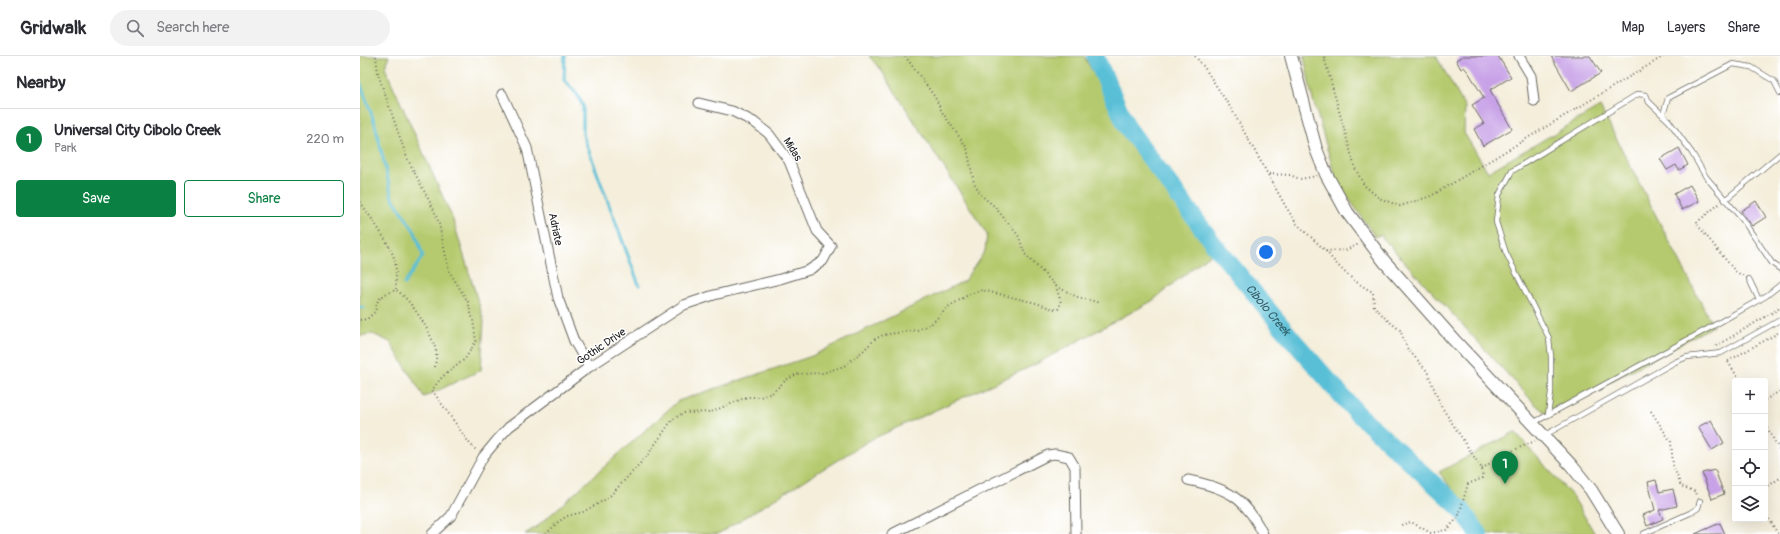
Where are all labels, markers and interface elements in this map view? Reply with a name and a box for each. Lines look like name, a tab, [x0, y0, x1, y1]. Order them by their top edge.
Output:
search box	[110, 10, 390, 46]
text: Gridwalk	[20, 16, 86, 40]
icon: search	[124, 17, 146, 39]
text: Search here	[156, 18, 229, 37]
text: Map	[1622, 19, 1645, 36]
text: Layers	[1667, 19, 1705, 36]
text: Share	[1727, 19, 1760, 36]
text: Nearby	[16, 72, 65, 93]
text: Universal City Cibolo Creek	[54, 121, 221, 140]
text: 1	[26, 131, 32, 147]
text: 220 m	[306, 131, 344, 147]
street label: Midas	[780, 135, 805, 164]
text: Park	[54, 140, 77, 156]
button: Save	[16, 180, 176, 217]
button: Share	[184, 180, 344, 217]
street label: Adriate	[546, 212, 565, 247]
your location	[1256, 242, 1276, 262]
water label: Cibolo Creek	[1242, 282, 1294, 340]
street label: Gothic Drive	[574, 325, 629, 368]
map controls	[1732, 378, 1768, 522]
button: +	[1732, 378, 1768, 414]
button: −	[1732, 414, 1768, 450]
button: locate	[1732, 450, 1768, 486]
pin: 1	[1492, 451, 1518, 484]
button: layers	[1732, 486, 1768, 522]

